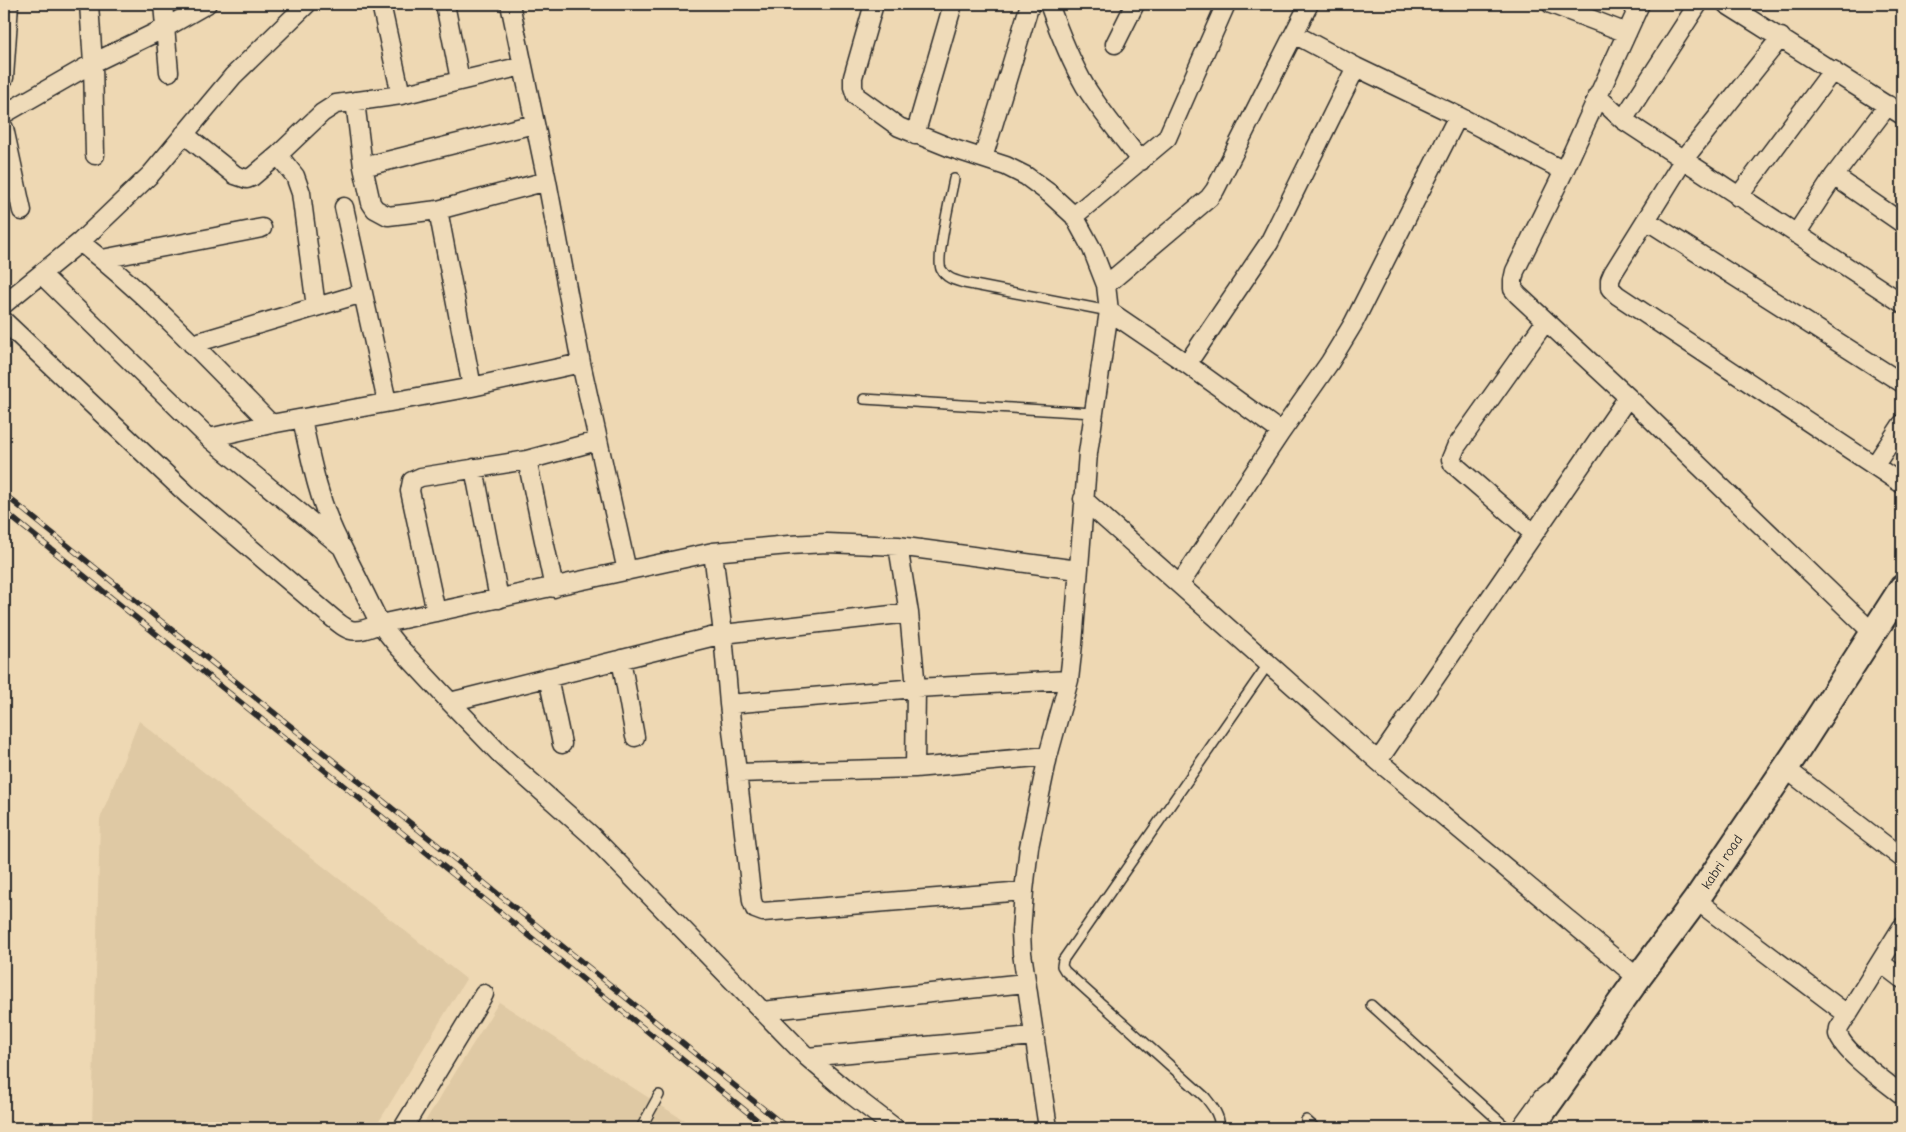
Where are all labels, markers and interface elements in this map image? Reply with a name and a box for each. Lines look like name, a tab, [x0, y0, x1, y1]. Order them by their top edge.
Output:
street label: kabri road	[1698, 832, 1746, 892]

